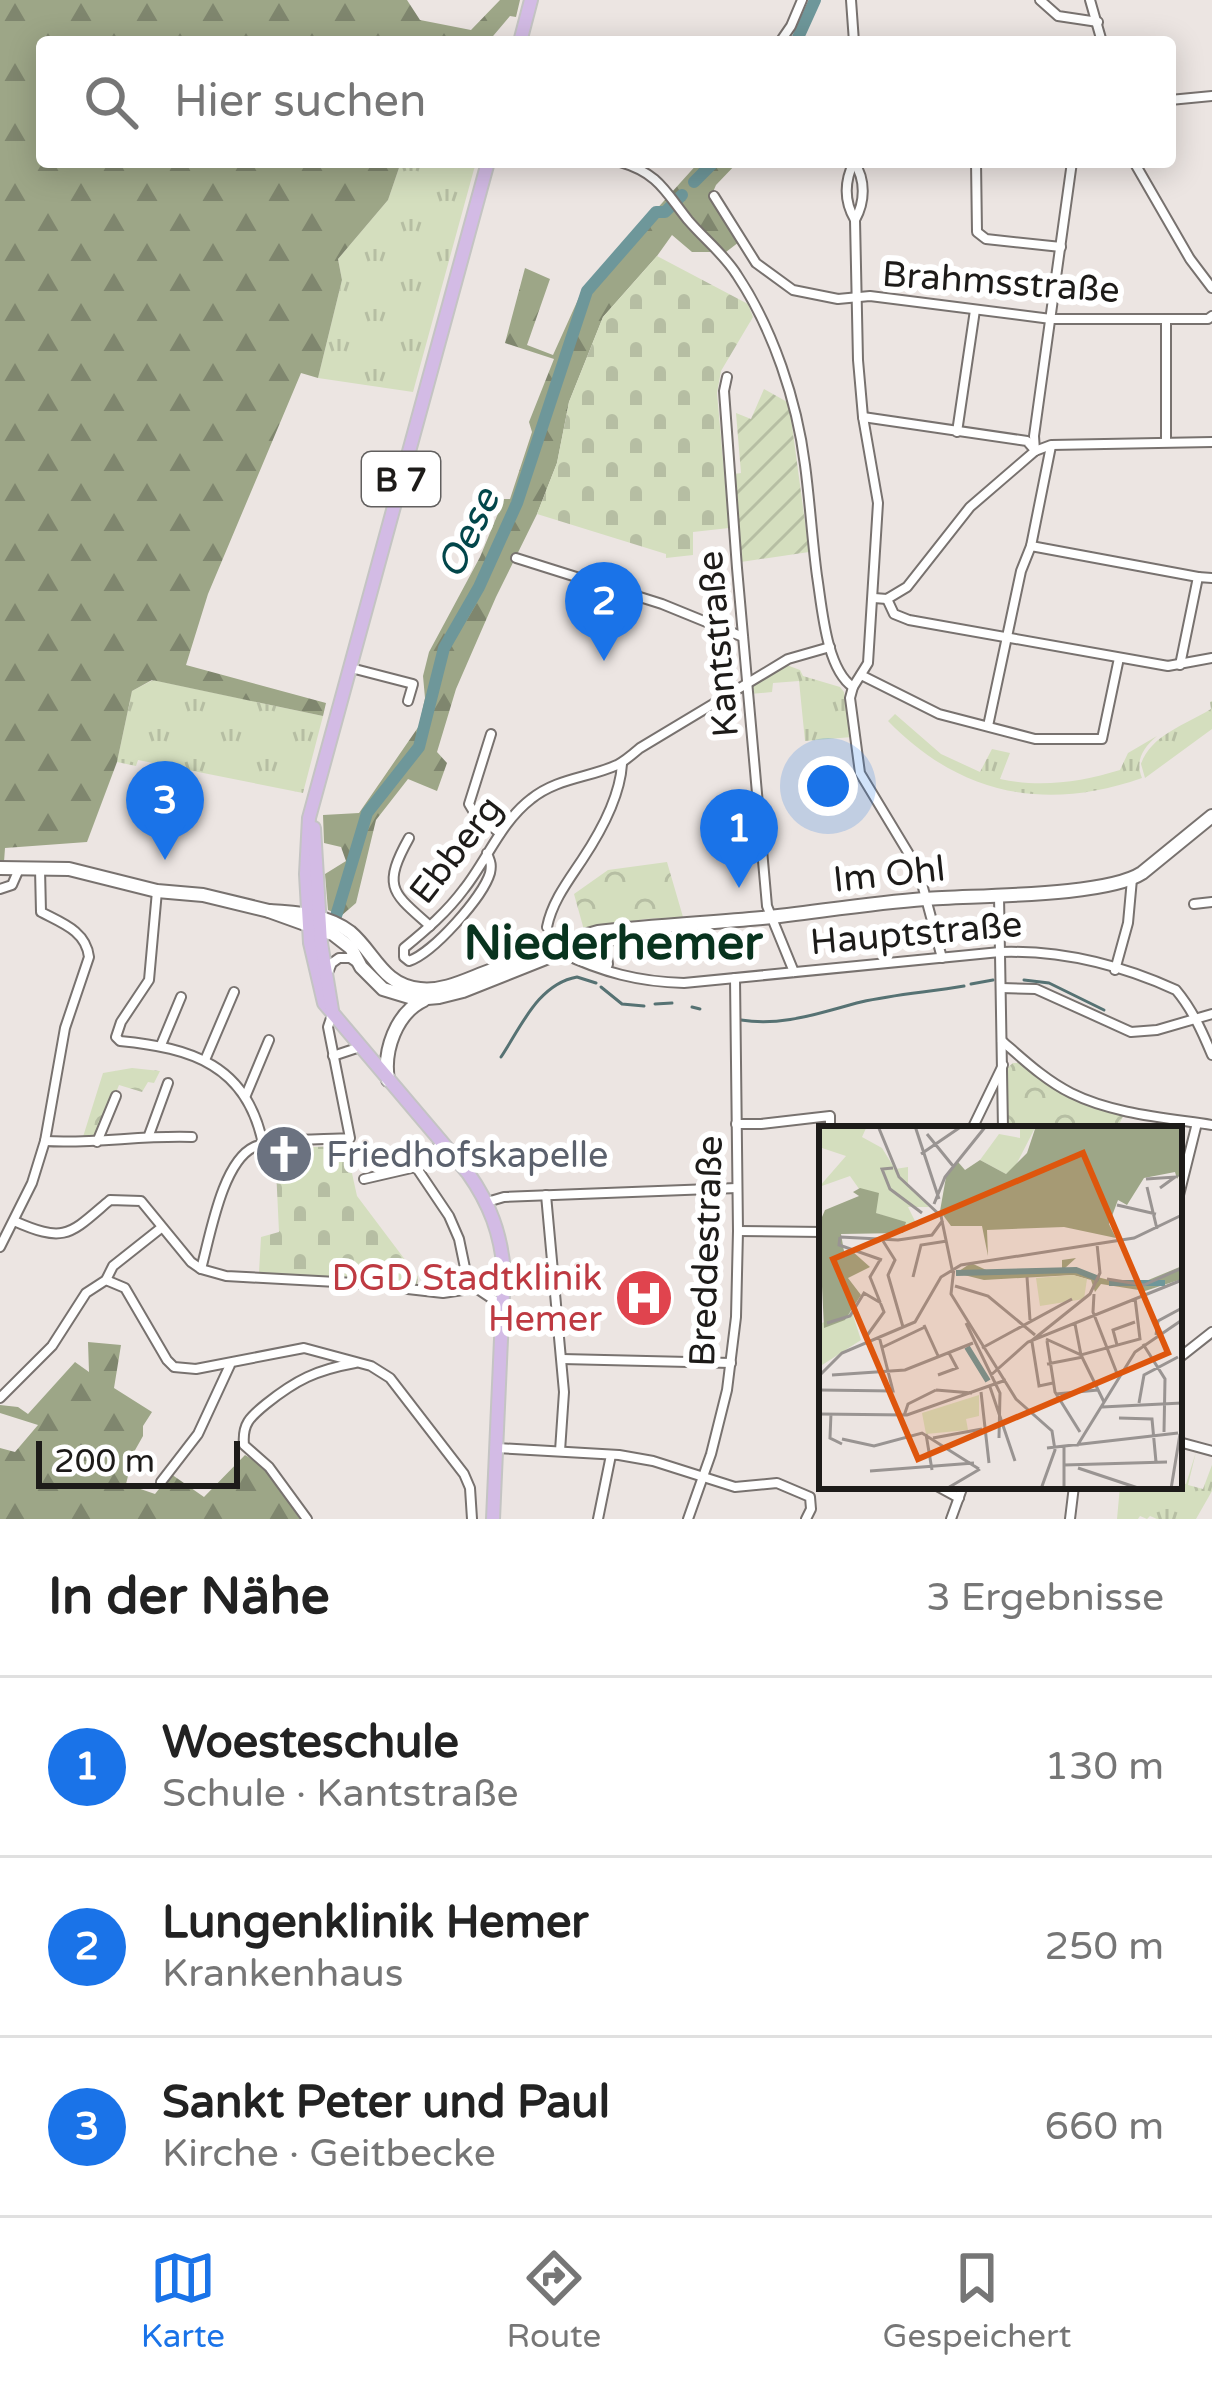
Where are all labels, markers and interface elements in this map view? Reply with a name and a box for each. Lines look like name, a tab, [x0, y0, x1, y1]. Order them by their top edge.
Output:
search box	[36, 36, 1176, 168]
icon: search	[78, 69, 144, 135]
text: Hier suchen	[174, 75, 426, 129]
street label: Brahmsstraße	[881, 253, 1121, 312]
road number: B 7	[362, 452, 440, 506]
water label: Oese	[427, 479, 511, 586]
street label: Kantstraße	[689, 549, 748, 739]
pin: 2	[565, 562, 643, 661]
your location	[798, 756, 858, 816]
pin: 3	[126, 761, 204, 860]
street label: Ebberg	[401, 788, 512, 912]
pin: 1	[700, 789, 778, 888]
street label: Im Ohl	[831, 847, 947, 902]
street label: Hauptstraße	[808, 903, 1024, 964]
district label: Niederhemer	[463, 915, 763, 973]
church icon: Friedhofskapelle	[253, 1123, 315, 1185]
inset map	[819, 1126, 1182, 1489]
place label: Friedhofskapelle	[326, 1134, 608, 1177]
street label: Breddestraße	[681, 1135, 732, 1367]
place label: DGD Stadtklinik Hemer	[331, 1257, 602, 1341]
hospital icon: DGD Stadtklinik Hemer	[613, 1267, 675, 1329]
scale bar	[36, 1435, 240, 1488]
text: 200 m	[54, 1442, 155, 1481]
text: In der Nähe	[48, 1566, 330, 1628]
text: 3 Ergebnisse	[926, 1574, 1164, 1621]
text: Woesteschule	[162, 1716, 459, 1770]
text: 1	[75, 1743, 99, 1790]
text: 130 m	[1045, 1743, 1164, 1790]
text: Schule · Kantstraße	[162, 1770, 519, 1817]
text: Lungenklinik Hemer	[162, 1896, 589, 1950]
text: 2	[75, 1923, 99, 1970]
text: 250 m	[1045, 1923, 1164, 1970]
text: Krankenhaus	[162, 1950, 403, 1997]
text: Sankt Peter und Paul	[162, 2076, 610, 2130]
text: 3	[75, 2103, 99, 2150]
text: 660 m	[1045, 2103, 1164, 2150]
text: Kirche · Geitbecke	[162, 2130, 496, 2177]
tab: Karte	[141, 2245, 225, 2356]
tab: Route	[506, 2245, 601, 2356]
tab: Gespeichert	[882, 2245, 1071, 2356]

